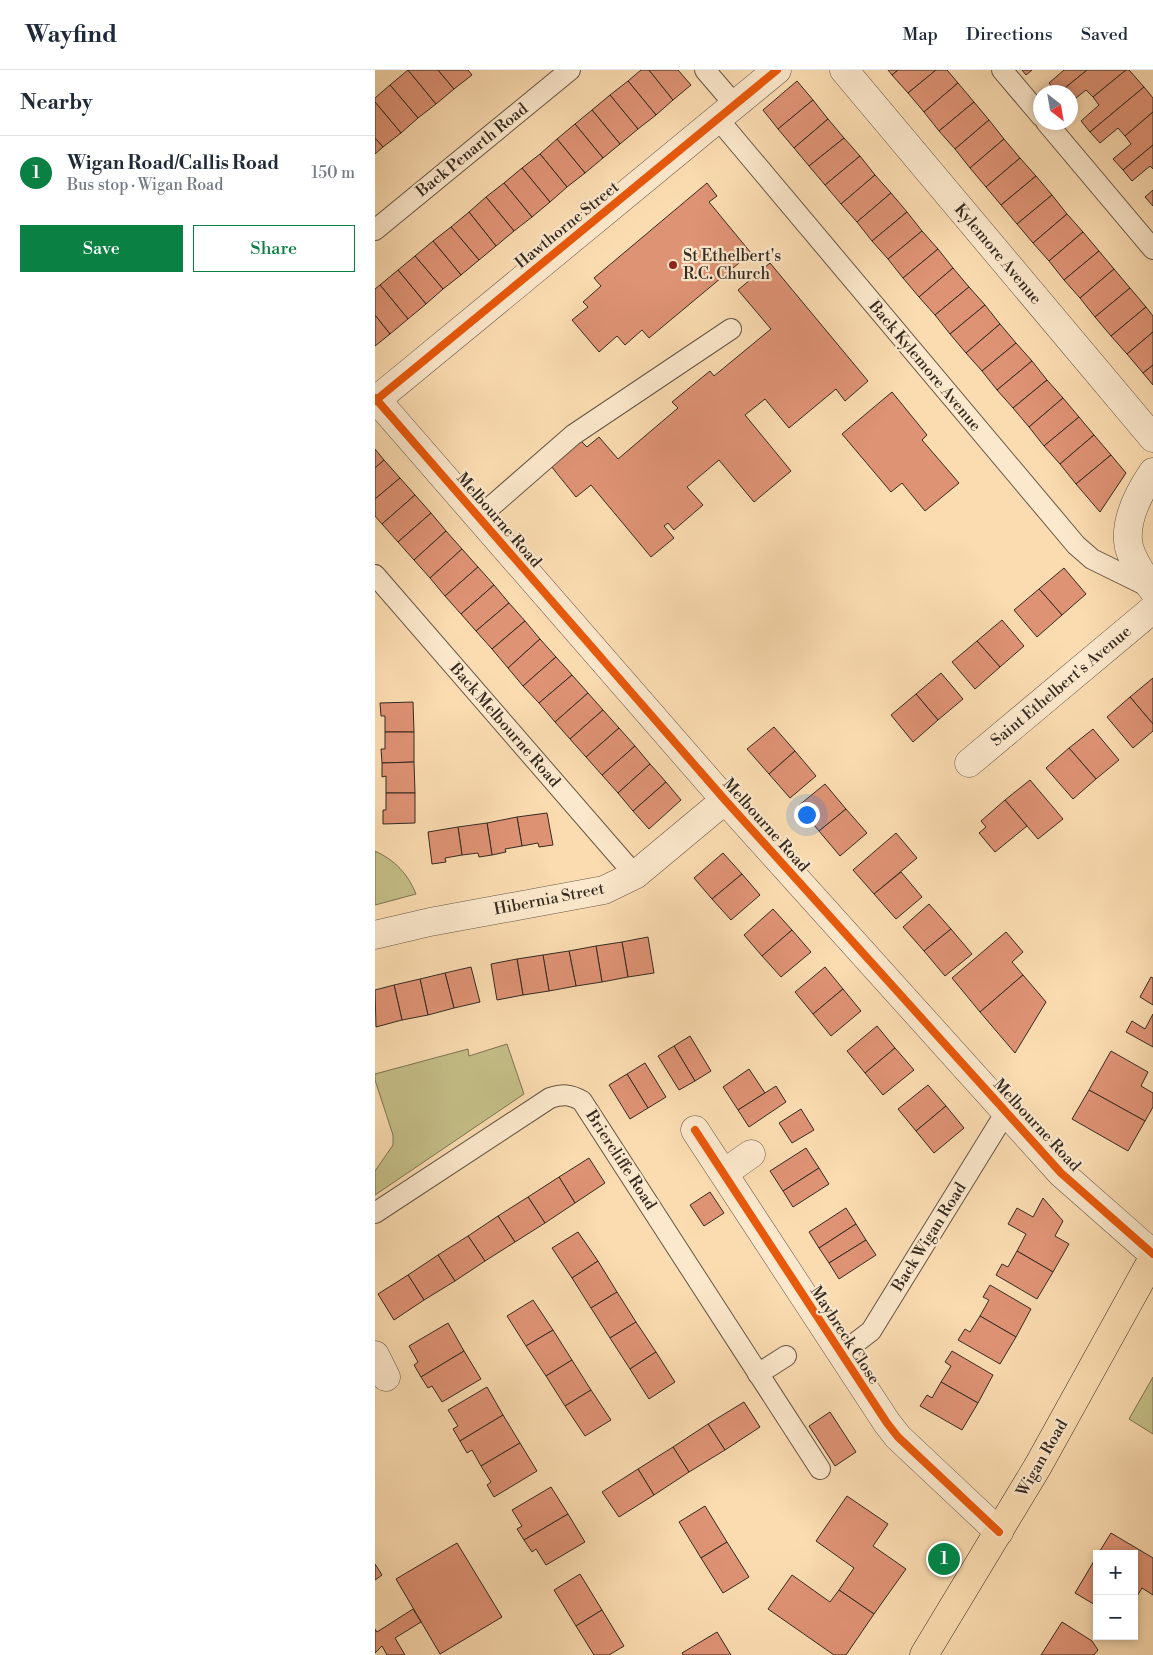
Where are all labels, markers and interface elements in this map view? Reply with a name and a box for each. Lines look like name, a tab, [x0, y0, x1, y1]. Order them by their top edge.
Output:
text: Wayfind	[25, 20, 117, 50]
text: Map	[902, 23, 938, 46]
text: Directions	[966, 23, 1053, 46]
text: Saved	[1081, 23, 1128, 46]
north arrow	[1033, 85, 1078, 130]
text: Nearby	[20, 90, 93, 116]
street label: Back Penarth Road	[411, 99, 532, 202]
text: Wigan Road/Callis Road	[67, 151, 279, 175]
text: 1	[32, 163, 40, 183]
text: 150 m	[311, 163, 355, 183]
text: Bus stop · Wigan Road	[67, 175, 223, 195]
street label: Hawthorne Street	[511, 177, 623, 273]
street label: Kylemore Avenue	[950, 200, 1046, 308]
button: Save	[20, 225, 183, 272]
button: Share	[193, 225, 355, 272]
place label: St Ethelbert's R.C. Church	[683, 246, 781, 284]
marker: St Ethelbert's R.C. Church	[667, 259, 679, 271]
street label: Back Kylemore Avenue	[864, 296, 986, 435]
street label: Melbourne Road	[452, 468, 546, 572]
street label: Saint Ethelbert's Avenue	[987, 621, 1135, 751]
street label: Back Melbourne Road	[445, 658, 565, 791]
street label: Melbourne Road	[719, 774, 813, 876]
your location	[794, 802, 820, 828]
street label: Hibernia Street	[492, 878, 606, 920]
street label: Melbourne Road	[989, 1075, 1085, 1175]
street label: Briercliffe Road	[581, 1105, 661, 1214]
street label: Back Wigan Road	[887, 1179, 970, 1296]
street label: Maybreck Close	[806, 1282, 884, 1388]
street label: Wigan Road	[1011, 1416, 1072, 1501]
pin: 1	[928, 1540, 960, 1578]
map controls	[1093, 1550, 1138, 1640]
button: +	[1093, 1550, 1138, 1595]
button: −	[1093, 1595, 1138, 1640]

